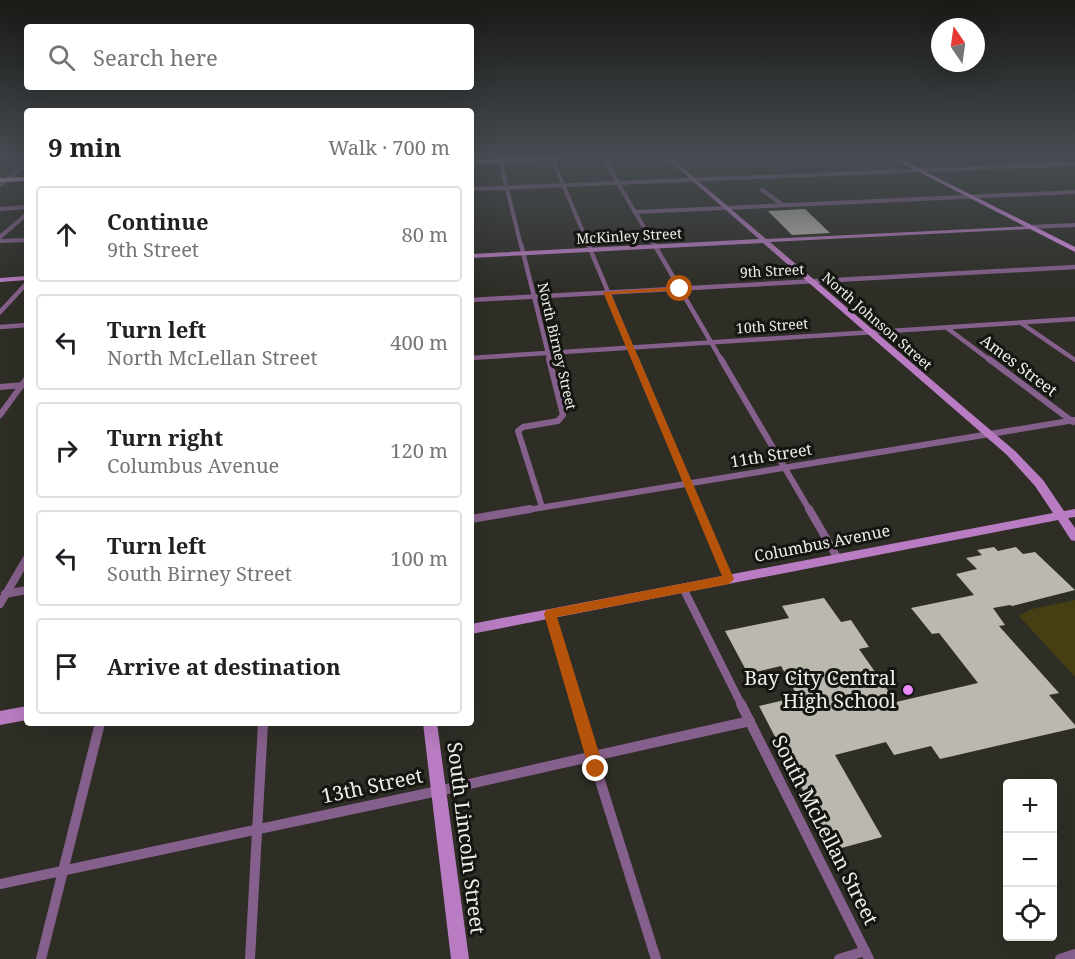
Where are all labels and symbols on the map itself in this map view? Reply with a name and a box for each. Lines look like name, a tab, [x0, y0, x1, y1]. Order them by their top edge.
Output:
north arrow	[931, 18, 985, 72]
street label: McKinley Street	[576, 223, 682, 248]
street label: 9th Street	[739, 259, 805, 282]
street label: North Johnson Street	[818, 268, 936, 374]
route start	[666, 275, 692, 301]
street label: North Birney Street	[534, 280, 581, 411]
street label: 10th Street	[735, 314, 809, 337]
street label: Ames Street	[976, 329, 1062, 401]
street label: 11th Street	[729, 438, 814, 472]
street label: Columbus Avenue	[752, 519, 892, 567]
place label: Bay City Central High School	[744, 664, 896, 714]
marker: Bay City Central High School	[901, 683, 915, 697]
street label: South McLellan Street	[766, 730, 885, 929]
street label: South Lincoln Street	[441, 740, 492, 936]
route end	[582, 755, 608, 781]
street label: 13th Street	[319, 762, 425, 809]

